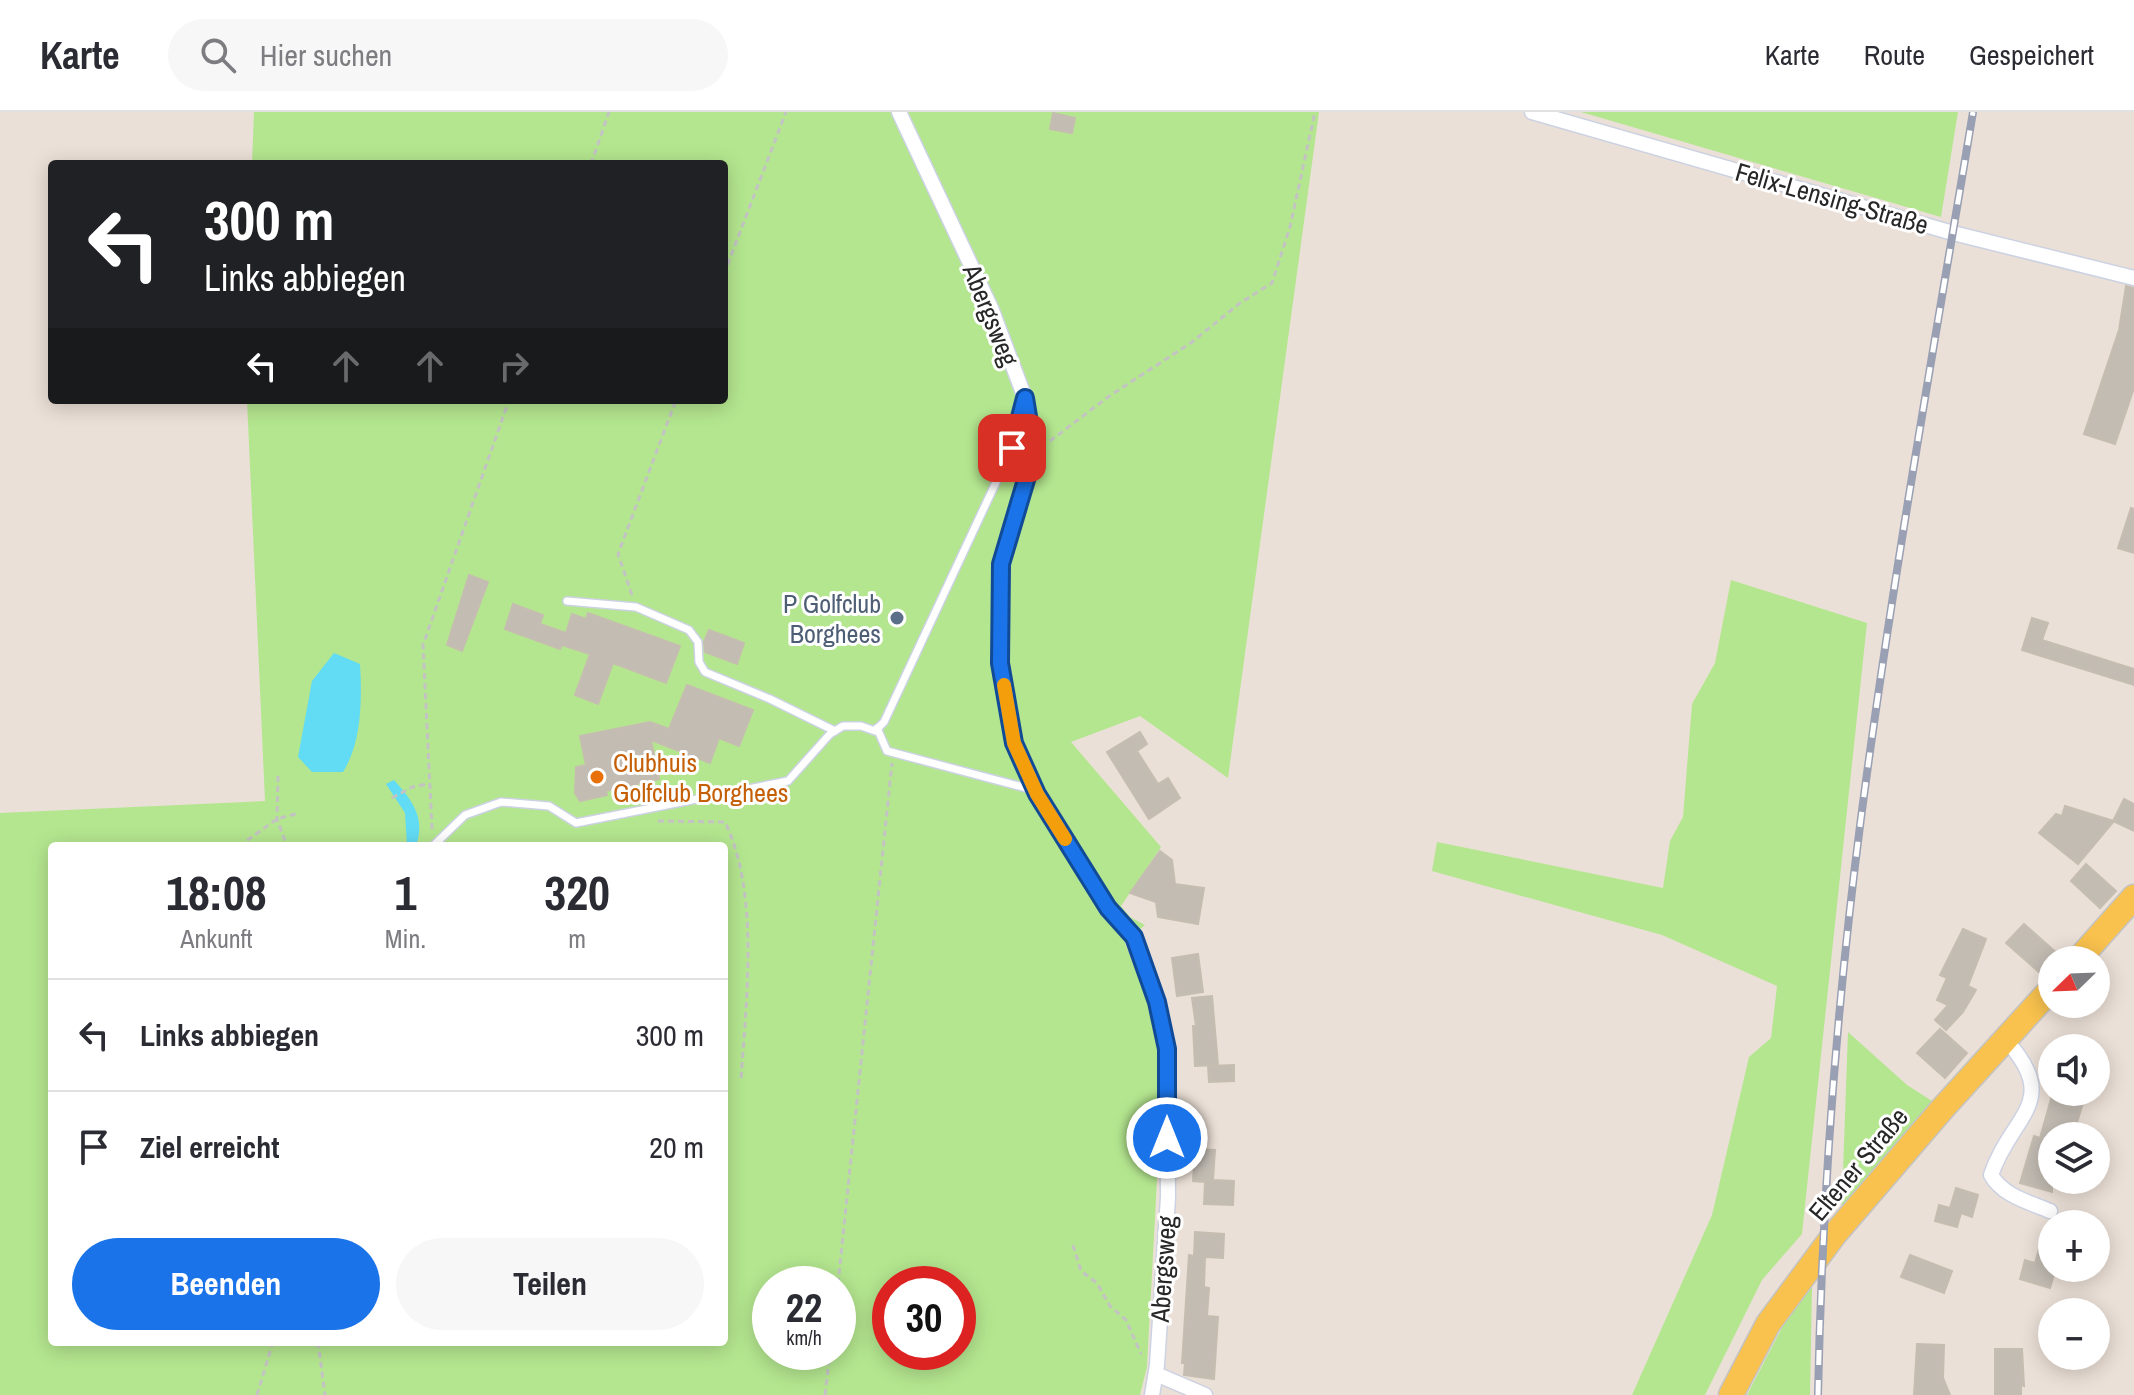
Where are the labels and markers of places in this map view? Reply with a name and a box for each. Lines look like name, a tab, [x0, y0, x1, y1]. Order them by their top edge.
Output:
pin	[978, 414, 1046, 482]
place label: P Golfclub Borghees	[783, 586, 881, 651]
marker: P Golfclub Borghees	[888, 609, 906, 627]
place label: Clubhuis Golfclub Borghees	[613, 745, 788, 810]
marker: Clubhuis Golfclub Borghees	[588, 768, 606, 786]

